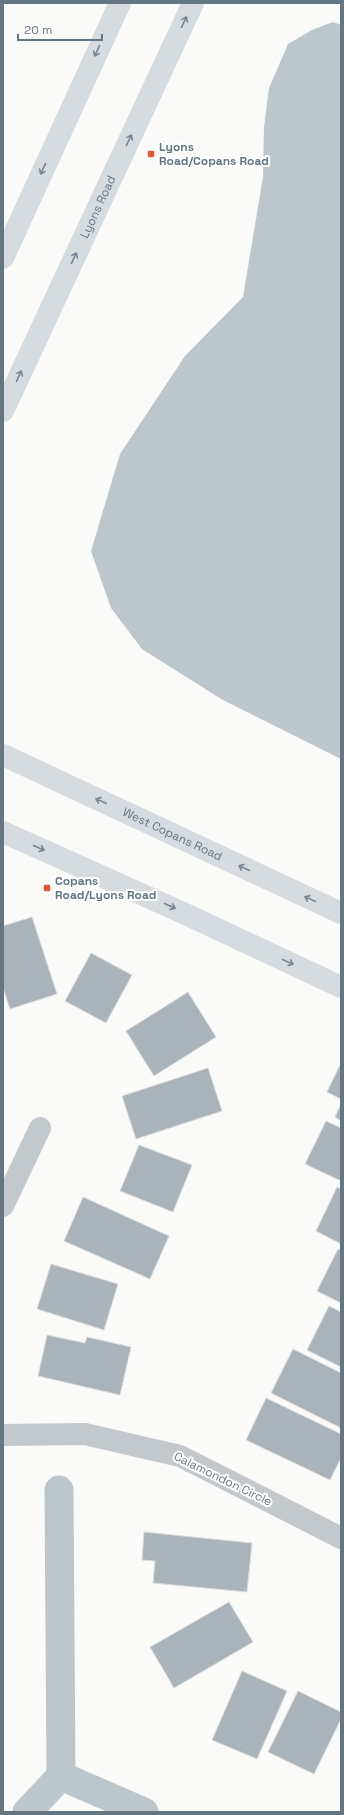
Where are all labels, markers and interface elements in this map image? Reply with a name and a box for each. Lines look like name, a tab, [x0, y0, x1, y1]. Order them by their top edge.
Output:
scale bar	[18, 16, 102, 42]
one-way arrow	[181, 16, 188, 28]
text: 20 m	[24, 22, 52, 38]
one-way arrow	[93, 45, 101, 57]
one-way arrow	[126, 134, 133, 146]
place label: Lyons Road/Copans Road	[159, 139, 269, 169]
marker: Lyons Road/Copans Road	[146, 149, 156, 159]
one-way arrow	[39, 163, 46, 175]
street label: Lyons Road	[76, 173, 119, 241]
one-way arrow	[71, 252, 78, 264]
one-way arrow	[16, 370, 23, 382]
one-way arrow	[95, 797, 107, 804]
street label: West Copans Road	[120, 804, 225, 864]
one-way arrow	[32, 844, 44, 852]
one-way arrow	[238, 864, 250, 871]
place label: Copans Road/Lyons Road	[55, 873, 156, 903]
marker: Copans Road/Lyons Road	[42, 883, 52, 893]
one-way arrow	[305, 895, 317, 902]
one-way arrow	[164, 903, 176, 911]
one-way arrow	[281, 959, 293, 966]
street label: Calamondon Circle	[171, 1448, 275, 1510]

